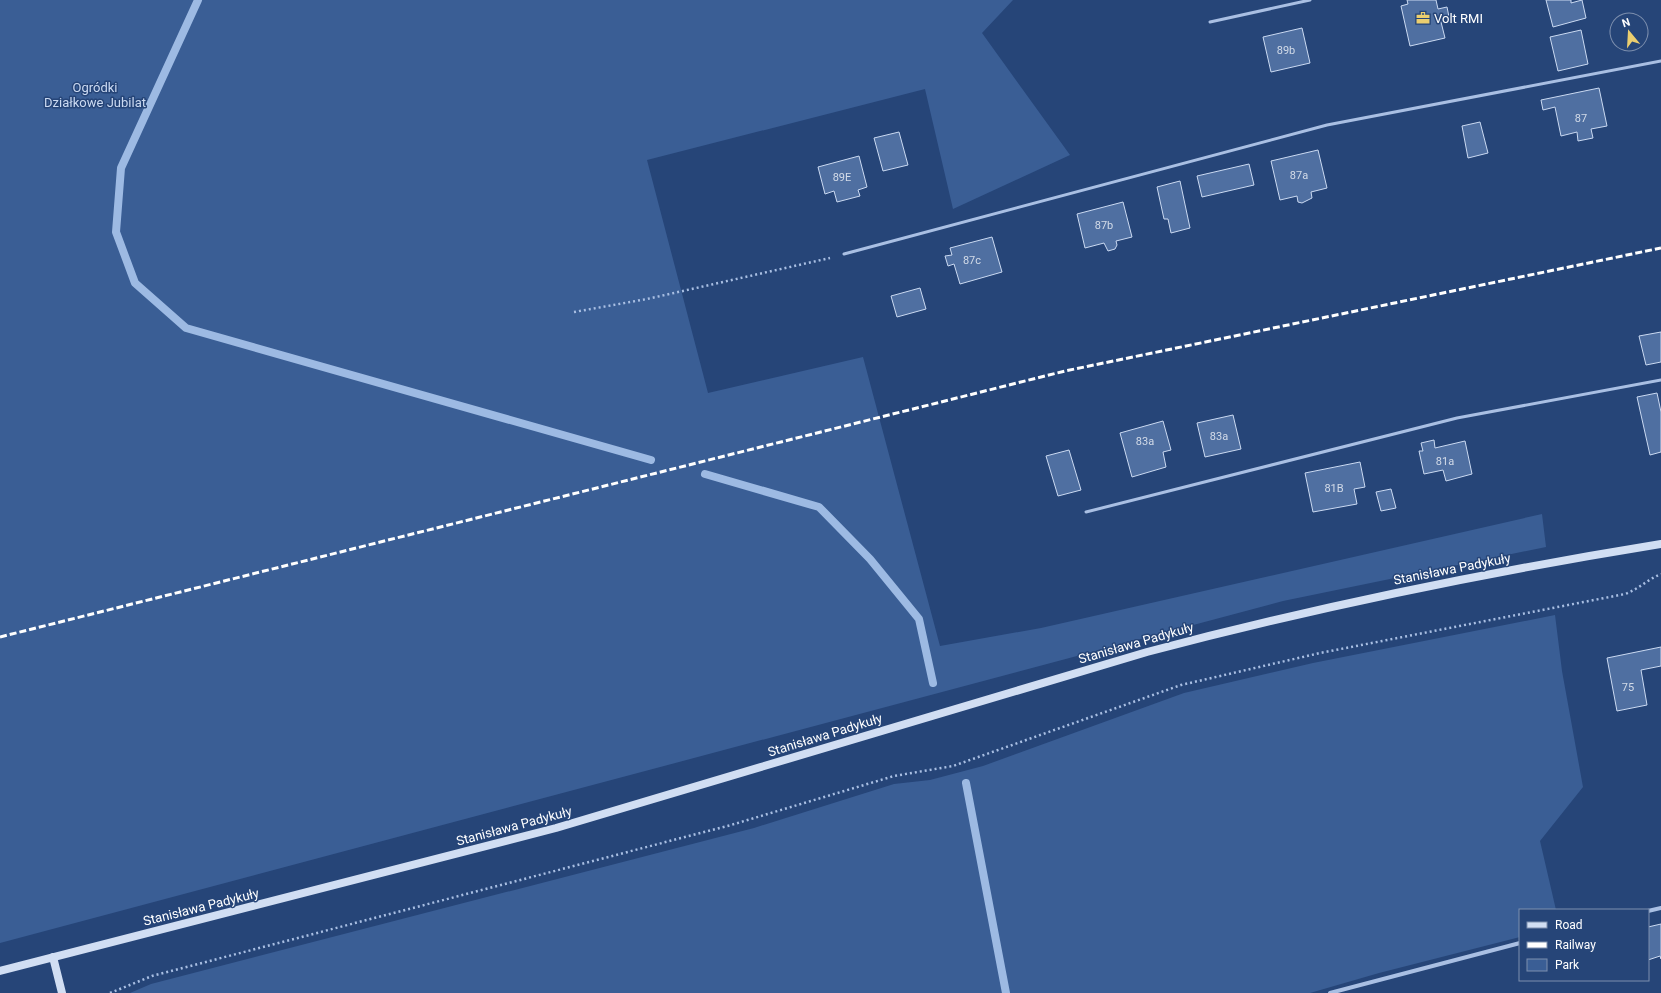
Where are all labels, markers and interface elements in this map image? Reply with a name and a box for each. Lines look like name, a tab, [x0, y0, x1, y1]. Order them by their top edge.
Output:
office icon: Volt RMI	[1415, 10, 1431, 26]
place label: Volt RMI	[1434, 11, 1483, 26]
north arrow	[1609, 12, 1649, 52]
text: N	[1620, 16, 1632, 30]
house number: 89b	[1277, 44, 1295, 57]
park label: Ogródki Działkowe Jubilat	[44, 80, 146, 110]
house number: 87	[1575, 112, 1587, 125]
house number: 87a	[1290, 169, 1308, 182]
house number: 89E	[833, 171, 851, 184]
house number: 87b	[1095, 219, 1113, 232]
house number: 87c	[963, 254, 981, 267]
house number: 83a	[1210, 430, 1228, 443]
house number: 83a	[1136, 435, 1154, 448]
house number: 81a	[1436, 455, 1454, 468]
house number: 81B	[1324, 482, 1344, 495]
street label: Stanisława Padykuły	[1392, 550, 1512, 588]
street label: Stanisława Padykuły	[1077, 619, 1195, 667]
house number: 75	[1622, 681, 1634, 694]
street label: Stanisława Padykuły	[766, 710, 884, 760]
street label: Stanisława Padykuły	[455, 803, 573, 849]
street label: Stanisława Padykuły	[142, 885, 260, 929]
legend	[1519, 909, 1649, 981]
text: Road	[1555, 918, 1583, 932]
text: Railway	[1555, 938, 1596, 952]
text: Park	[1555, 958, 1580, 972]

